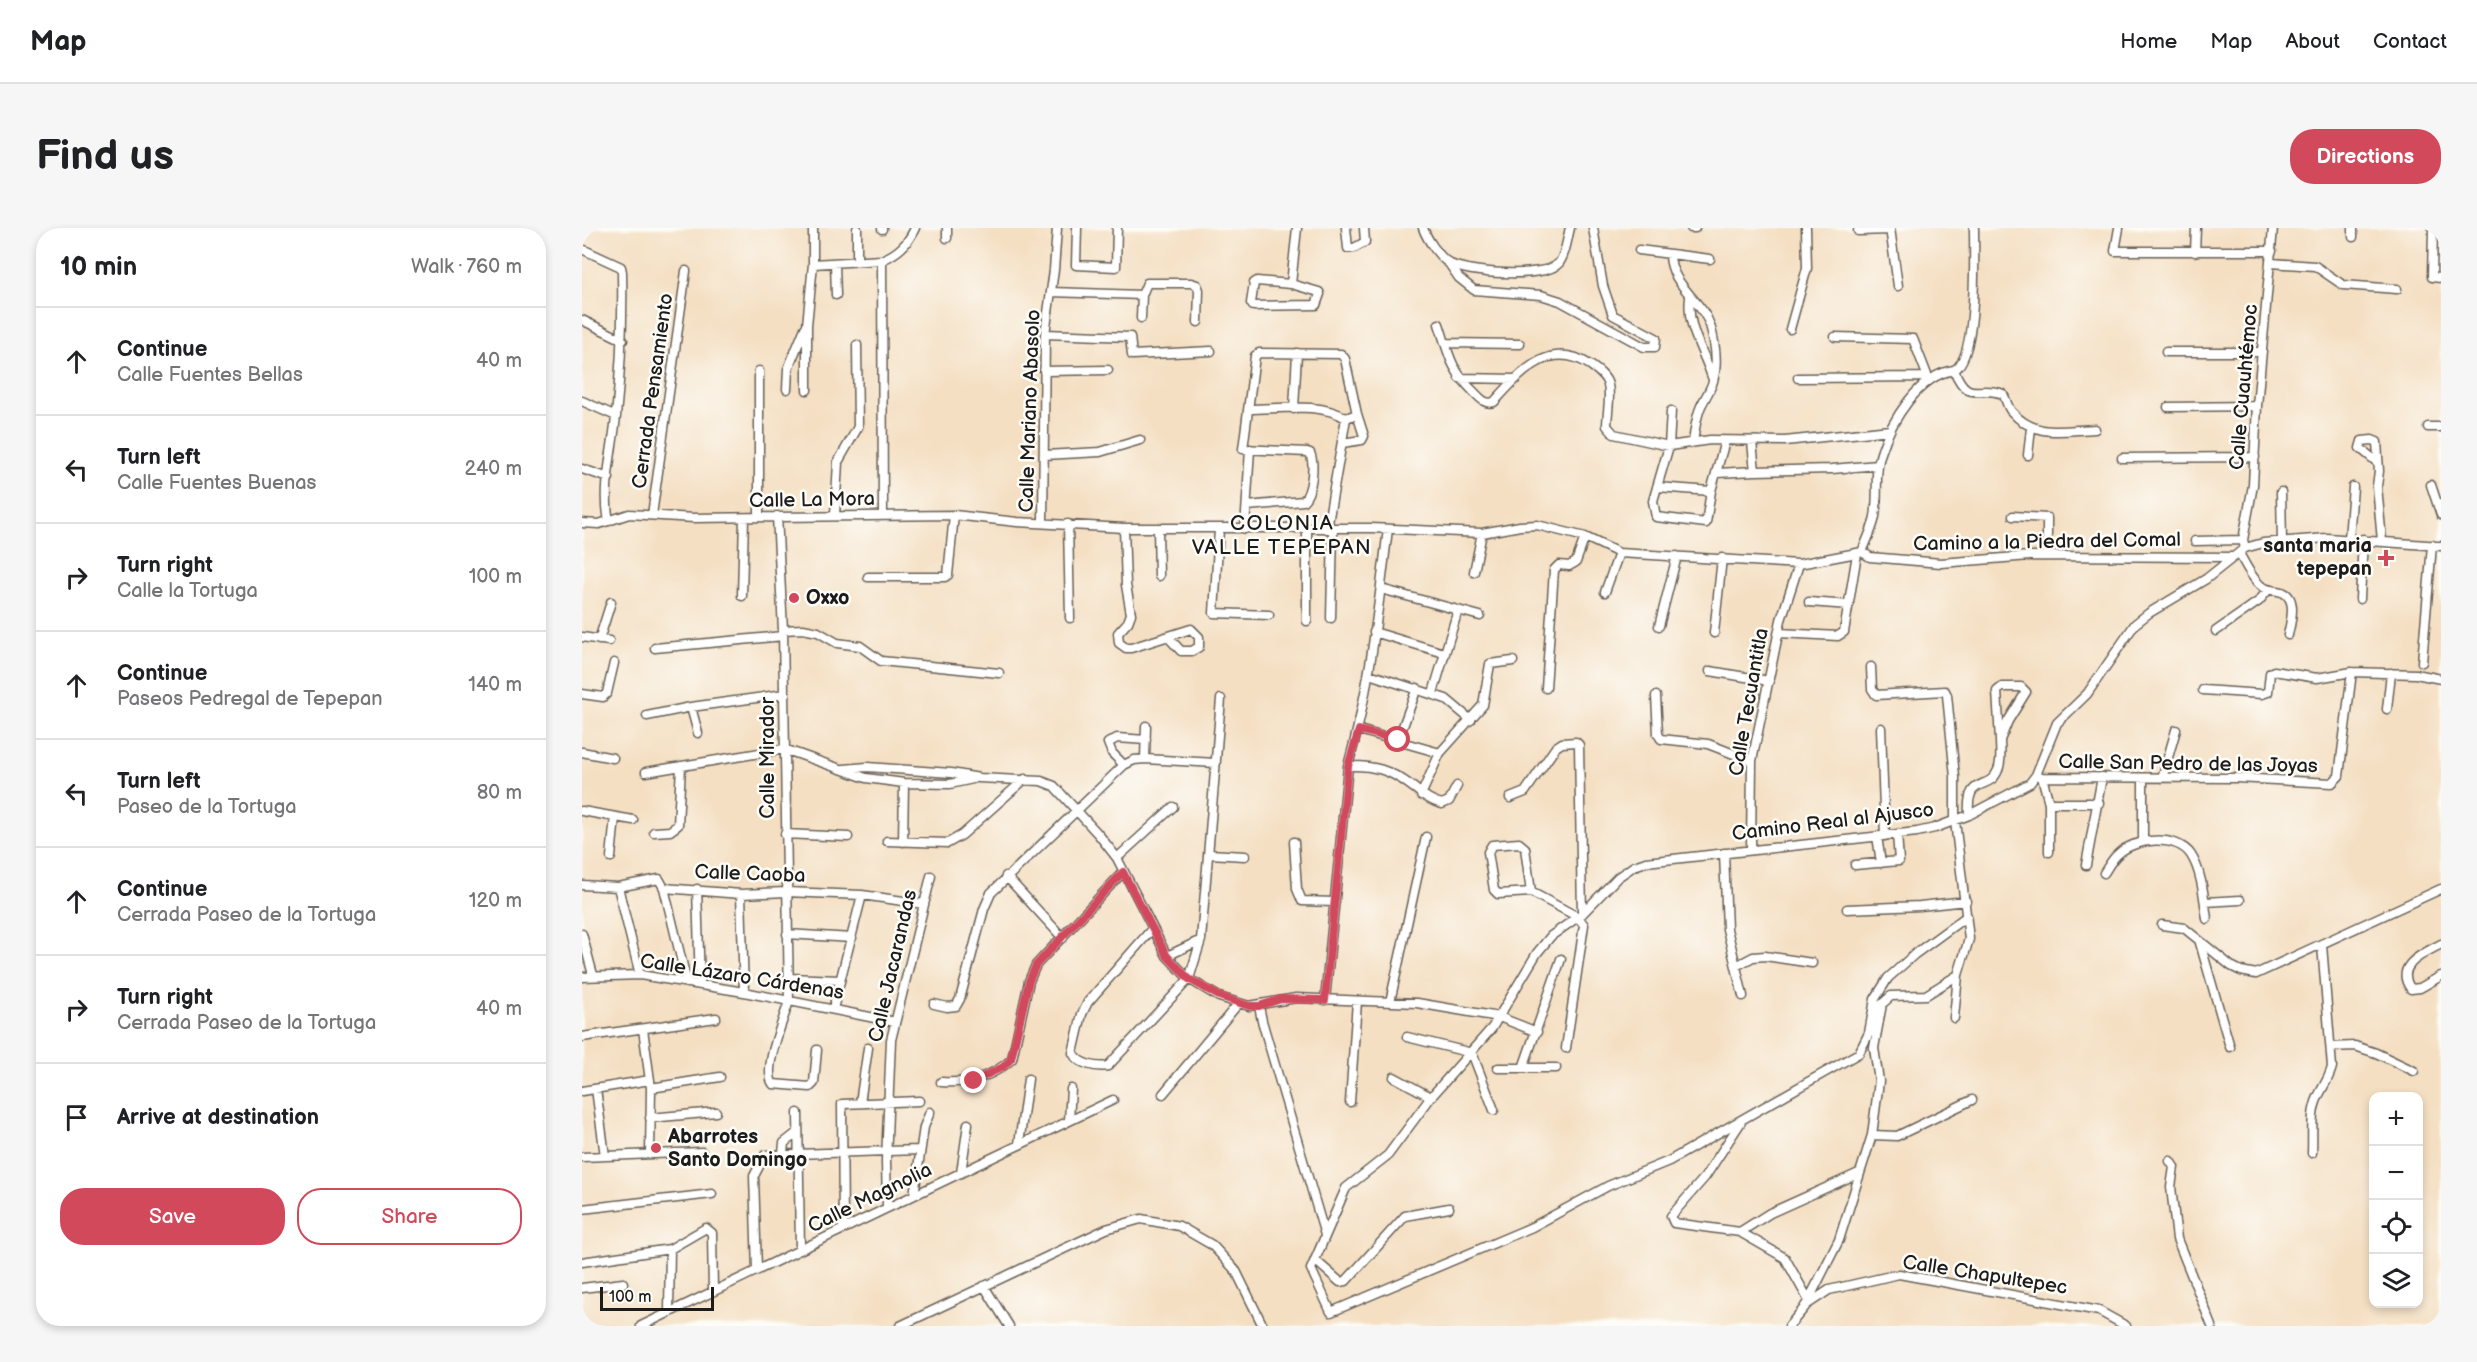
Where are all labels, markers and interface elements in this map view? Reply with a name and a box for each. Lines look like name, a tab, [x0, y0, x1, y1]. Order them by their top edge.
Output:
text: Map	[30, 25, 86, 58]
text: Home	[2120, 29, 2177, 54]
text: Map	[2210, 29, 2252, 54]
text: About	[2285, 29, 2340, 54]
text: Contact	[2373, 29, 2447, 54]
button: Directions	[2290, 129, 2441, 184]
text: Find us	[36, 131, 174, 182]
text: 10 min	[60, 252, 137, 283]
text: Walk · 760 m	[411, 255, 522, 279]
street label: Cerrada Pensamiento	[627, 292, 679, 490]
street label: Calle Cuauhtémoc	[2225, 303, 2263, 471]
street label: Calle Mariano Abasolo	[1014, 309, 1046, 513]
text: Continue	[117, 336, 207, 363]
icon: ahead	[60, 345, 93, 378]
text: 40 m	[476, 349, 522, 373]
text: Calle Fuentes Bellas	[117, 363, 303, 387]
text: Turn left	[117, 444, 201, 471]
icon: left	[60, 453, 93, 486]
text: 240 m	[465, 457, 522, 481]
text: Calle Fuentes Buenas	[117, 471, 316, 495]
street label: Calle La Mora	[749, 487, 875, 513]
district label: COLONIA VALLE TEPEPAN	[1192, 511, 1372, 560]
street label: Camino a la Piedra del Comal	[1913, 528, 2181, 556]
place label: santa maria tepepan	[2263, 534, 2372, 581]
marker: santa maria tepepan	[2377, 549, 2395, 567]
text: Turn right	[117, 552, 213, 579]
icon: right	[60, 561, 93, 594]
text: 100 m	[469, 565, 522, 589]
text: Calle la Tortuga	[117, 579, 258, 603]
place label: Oxxo	[806, 586, 849, 610]
marker: Oxxo	[787, 591, 801, 605]
street label: Calle Tecuantitla	[1724, 626, 1774, 778]
text: Continue	[117, 660, 207, 687]
icon: ahead	[60, 669, 93, 702]
text: 140 m	[468, 673, 522, 697]
text: Paseos Pedregal de Tepepan	[117, 687, 383, 711]
street label: Calle Mirador	[756, 696, 780, 819]
route start	[1384, 726, 1410, 752]
street label: Calle San Pedro de las Joyas	[2058, 750, 2318, 778]
text: Turn left	[117, 768, 201, 795]
icon: left	[60, 777, 93, 810]
text: 80 m	[477, 781, 522, 805]
text: Paseo de la Tortuga	[117, 795, 297, 819]
street label: Camino Real al Ajusco	[1731, 798, 1935, 846]
street label: Calle Caoba	[694, 860, 806, 888]
text: Continue	[117, 876, 207, 903]
icon: ahead	[60, 885, 93, 918]
street label: Calle Jacarandas	[864, 887, 922, 1045]
text: 120 m	[469, 889, 522, 913]
text: Cerrada Paseo de la Tortuga	[117, 903, 376, 927]
street label: Calle Lázaro Cárdenas	[638, 949, 846, 1005]
text: Turn right	[117, 984, 213, 1011]
icon: right	[60, 993, 93, 1026]
text: 40 m	[476, 997, 522, 1021]
text: Cerrada Paseo de la Tortuga	[117, 1011, 376, 1035]
route end	[960, 1067, 986, 1093]
map controls	[2369, 1092, 2423, 1308]
button: +	[2369, 1092, 2423, 1146]
icon: arrive	[60, 1101, 93, 1134]
text: Arrive at destination	[117, 1104, 319, 1131]
place label: Abarrotes Santo Domingo	[667, 1125, 807, 1172]
marker: Abarrotes Santo Domingo	[649, 1141, 663, 1155]
button: −	[2369, 1146, 2423, 1200]
street label: Calle Magnolia	[804, 1158, 936, 1238]
button: Save	[60, 1188, 285, 1245]
button: Share	[297, 1188, 522, 1245]
button: locate	[2369, 1200, 2423, 1254]
street label: Calle Chapultepec	[1901, 1250, 2069, 1300]
button: layers	[2369, 1254, 2423, 1308]
scale bar	[600, 1284, 714, 1312]
text: 100 m	[609, 1288, 652, 1307]

